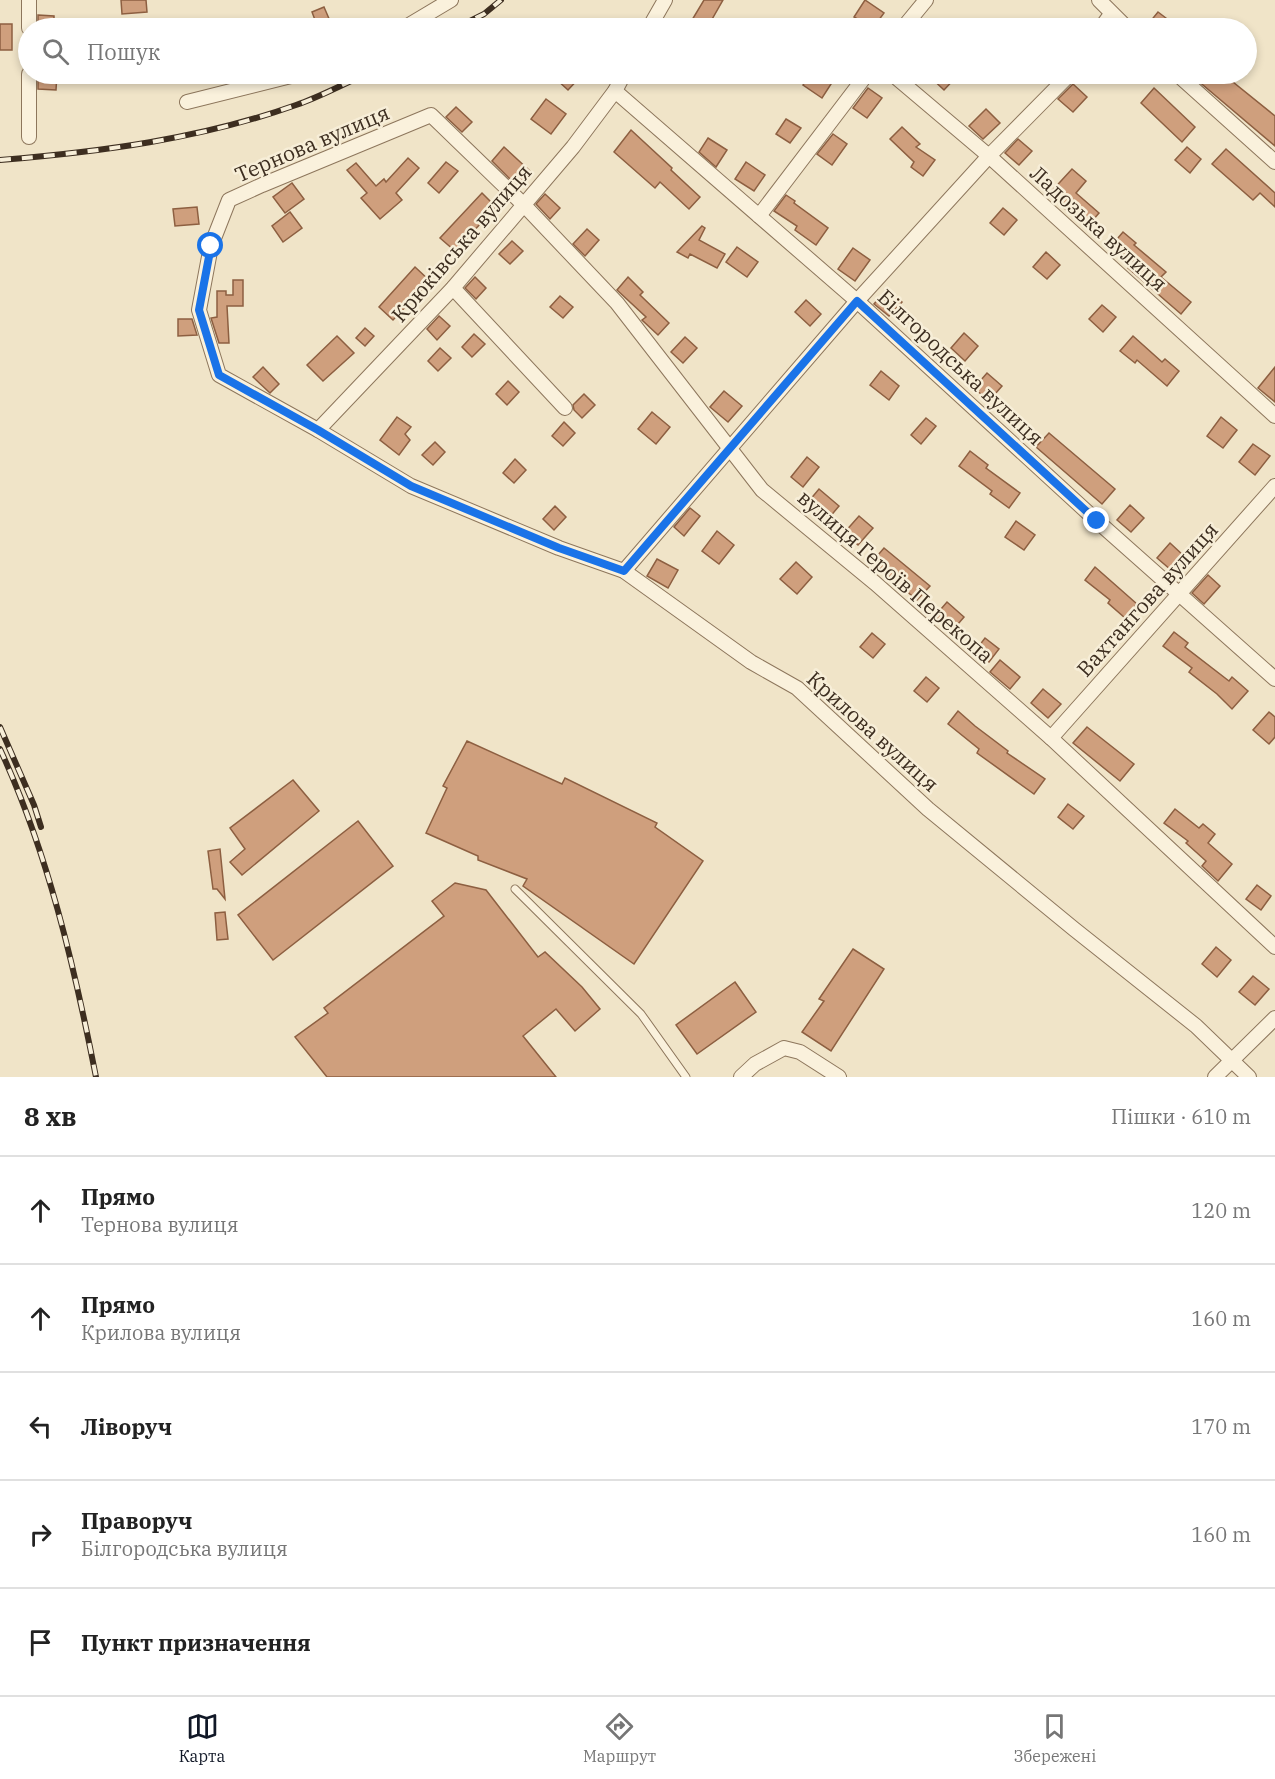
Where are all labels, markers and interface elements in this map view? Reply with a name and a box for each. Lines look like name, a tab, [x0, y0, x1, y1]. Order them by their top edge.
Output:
search box	[18, 18, 1257, 84]
icon: search	[39, 35, 72, 68]
text: Пошук	[87, 37, 160, 66]
street label: Тернова вулиця	[230, 98, 394, 188]
street label: Крюківська вулиця	[385, 158, 537, 328]
street label: Ладозька вулиця	[1024, 159, 1174, 297]
route start	[197, 232, 223, 258]
street label: Білгородська вулиця	[872, 283, 1050, 451]
street label: вулиця Героїв Перекопа	[792, 483, 1000, 669]
route end	[1083, 507, 1109, 533]
street label: Вахтангова вулиця	[1070, 516, 1224, 682]
street label: Крилова вулиця	[801, 664, 945, 798]
text: 8 хв	[24, 1099, 77, 1133]
text: Пішки · 610 m	[1111, 1103, 1251, 1130]
text: Прямо	[81, 1182, 155, 1211]
icon: ahead	[24, 1194, 57, 1227]
text: 120 m	[1191, 1197, 1251, 1224]
text: Тернова вулиця	[81, 1211, 238, 1238]
text: Прямо	[81, 1290, 155, 1319]
icon: ahead	[24, 1302, 57, 1335]
text: 160 m	[1191, 1305, 1251, 1332]
text: Крилова вулиця	[81, 1319, 241, 1346]
icon: left	[24, 1410, 57, 1443]
text: Ліворуч	[81, 1412, 172, 1441]
text: 170 m	[1191, 1413, 1251, 1440]
text: Праворуч	[81, 1506, 192, 1535]
icon: right	[24, 1518, 57, 1551]
text: 160 m	[1191, 1521, 1251, 1548]
text: Білгородська вулиця	[81, 1535, 288, 1562]
icon: arrive	[24, 1626, 57, 1659]
text: Пункт призначення	[81, 1628, 311, 1657]
tab: Карта	[179, 1710, 225, 1766]
tab: Маршрут	[583, 1710, 656, 1766]
tab: Збережені	[1014, 1710, 1096, 1766]

